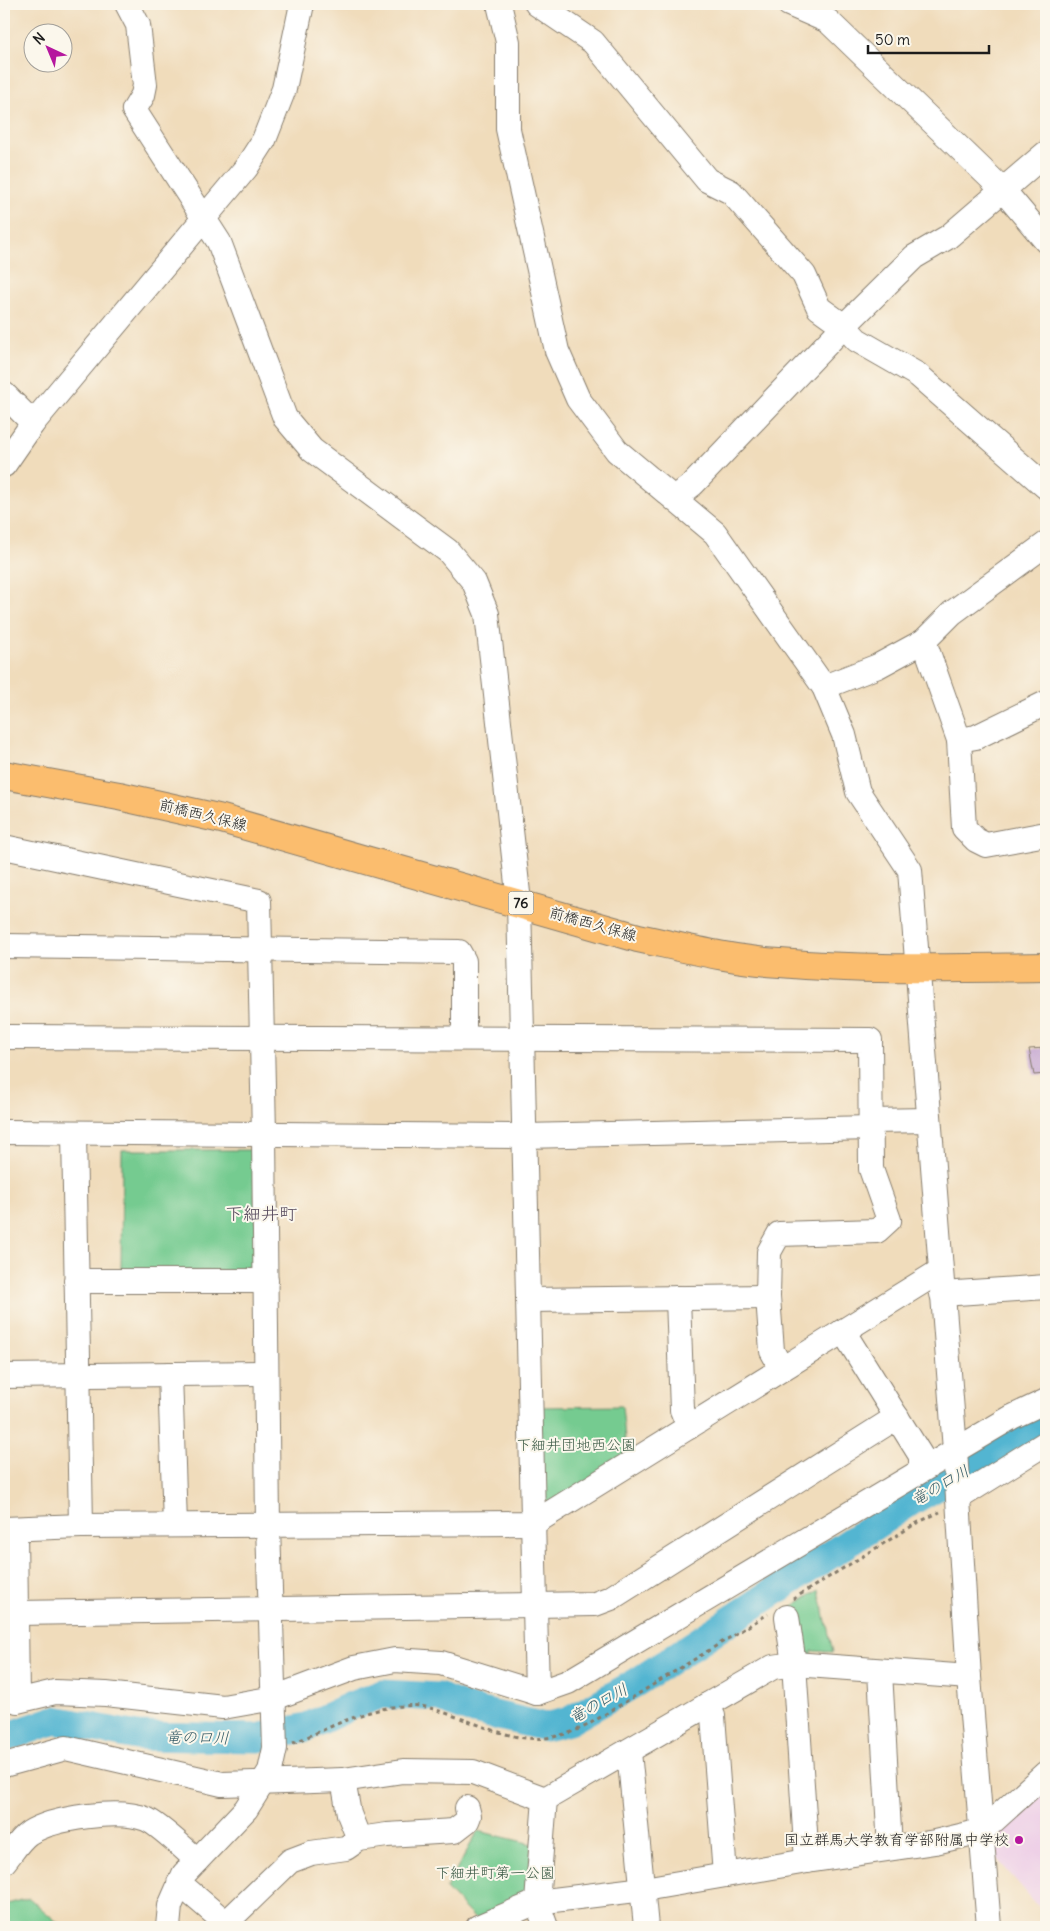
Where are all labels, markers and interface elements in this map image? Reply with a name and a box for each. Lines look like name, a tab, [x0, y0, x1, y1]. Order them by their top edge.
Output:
north arrow	[22, 22, 72, 72]
scale bar	[868, 22, 989, 54]
text: N	[29, 29, 49, 48]
text: 50 m	[875, 30, 910, 49]
street label: 前橋西久保線	[157, 794, 249, 835]
road number: 76	[508, 891, 534, 914]
street label: 前橋西久保線	[547, 902, 639, 945]
district label: 下細井町	[225, 1202, 297, 1225]
park label: 下細井団地西公園	[516, 1435, 636, 1454]
water label: 竜の口川	[907, 1460, 973, 1510]
water label: 竜の口川	[565, 1679, 631, 1727]
water label: 竜の口川	[165, 1726, 229, 1748]
place label: 国立群馬大学教育学部附属中学校	[784, 1830, 1009, 1849]
marker: 国立群馬大学教育学部附属中学校	[1013, 1834, 1025, 1846]
park label: 下細井町第一公園	[435, 1863, 555, 1882]

